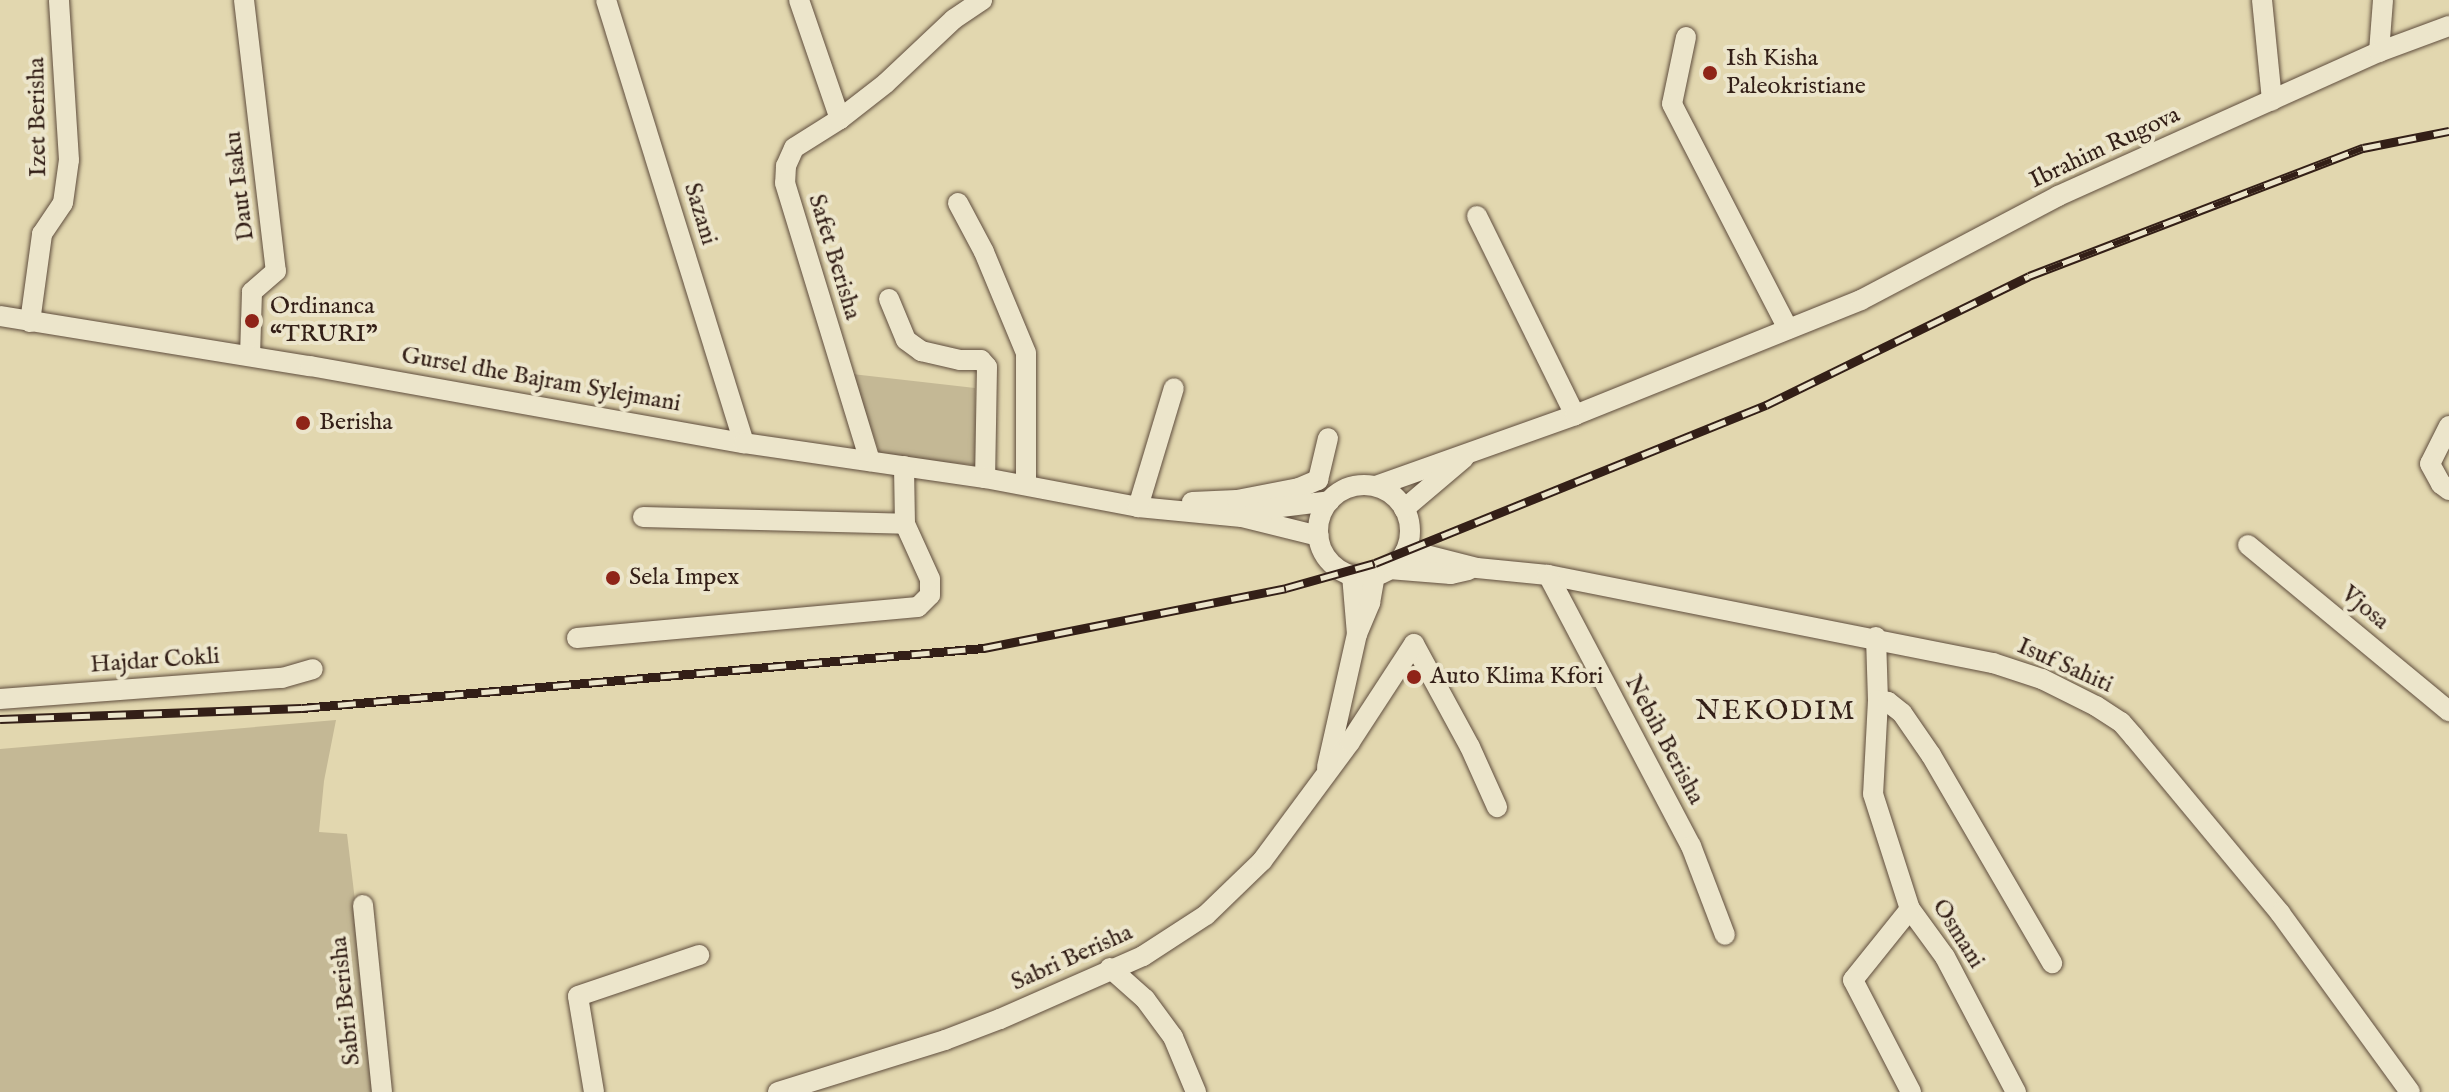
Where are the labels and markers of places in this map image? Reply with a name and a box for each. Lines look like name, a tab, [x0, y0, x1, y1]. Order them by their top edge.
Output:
place label: Ish Kisha Paleokristiane	[1726, 45, 1866, 101]
marker: Ish Kisha Paleokristiane	[1701, 64, 1719, 82]
place label: Ordinanca “TRURI”	[270, 293, 378, 349]
marker: Ordinanca “TRURI”	[241, 310, 263, 332]
place label: Berisha	[319, 409, 393, 437]
marker: Berisha	[294, 414, 312, 432]
place label: Sela Impex	[629, 564, 739, 592]
marker: Sela Impex	[604, 569, 622, 587]
place label: Auto Klima Kfori	[1430, 663, 1604, 691]
marker: Auto Klima Kfori	[1405, 668, 1423, 686]

